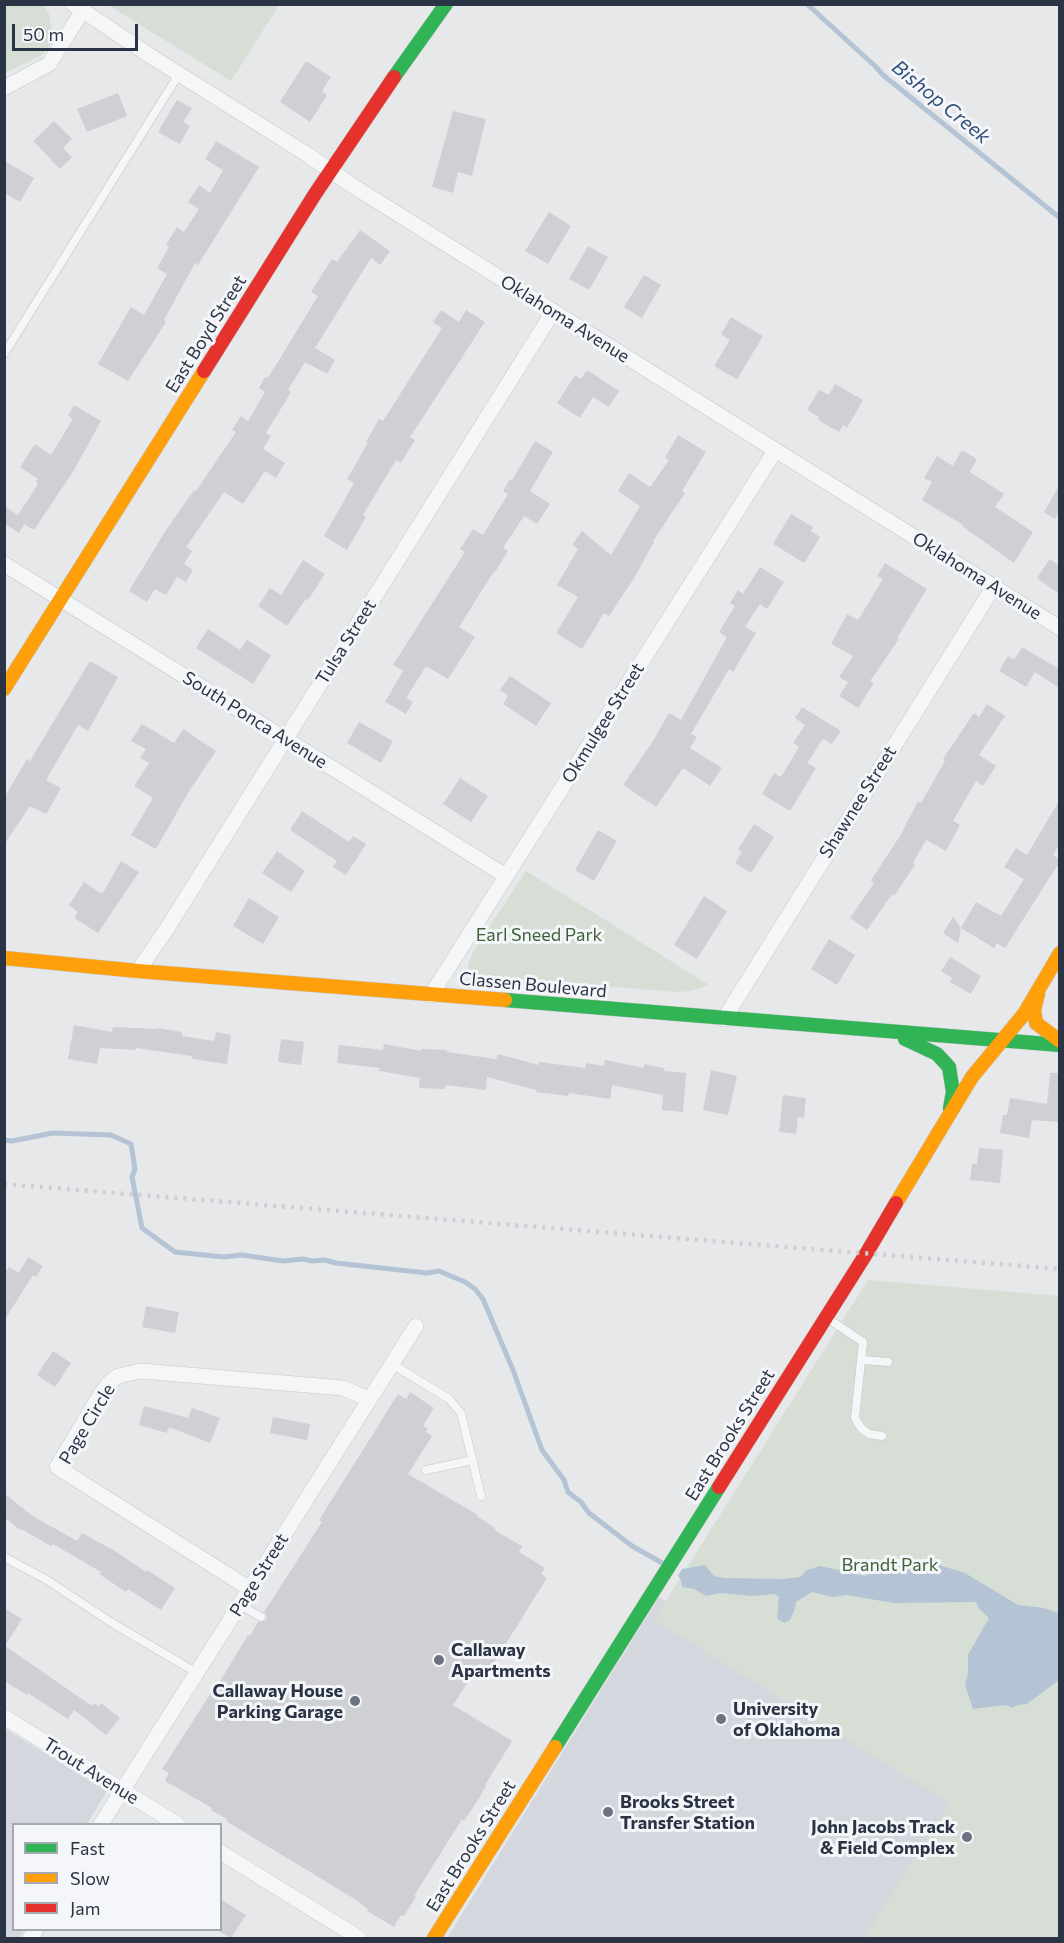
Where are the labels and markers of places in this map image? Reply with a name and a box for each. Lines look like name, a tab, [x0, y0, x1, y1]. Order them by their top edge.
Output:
place label: Callaway Apartments	[451, 1639, 551, 1682]
marker: Callaway Apartments	[432, 1653, 446, 1667]
place label: Callaway House Parking Garage	[212, 1680, 343, 1722]
marker: Callaway House Parking Garage	[348, 1694, 362, 1708]
place label: University of Oklahoma	[733, 1698, 840, 1740]
marker: University of Oklahoma	[714, 1712, 728, 1726]
place label: Brooks Street Transfer Station	[620, 1791, 755, 1834]
marker: Brooks Street Transfer Station	[601, 1805, 615, 1819]
place label: John Jacobs Track & Field Complex	[811, 1816, 955, 1858]
marker: John Jacobs Track & Field Complex	[960, 1830, 974, 1844]

